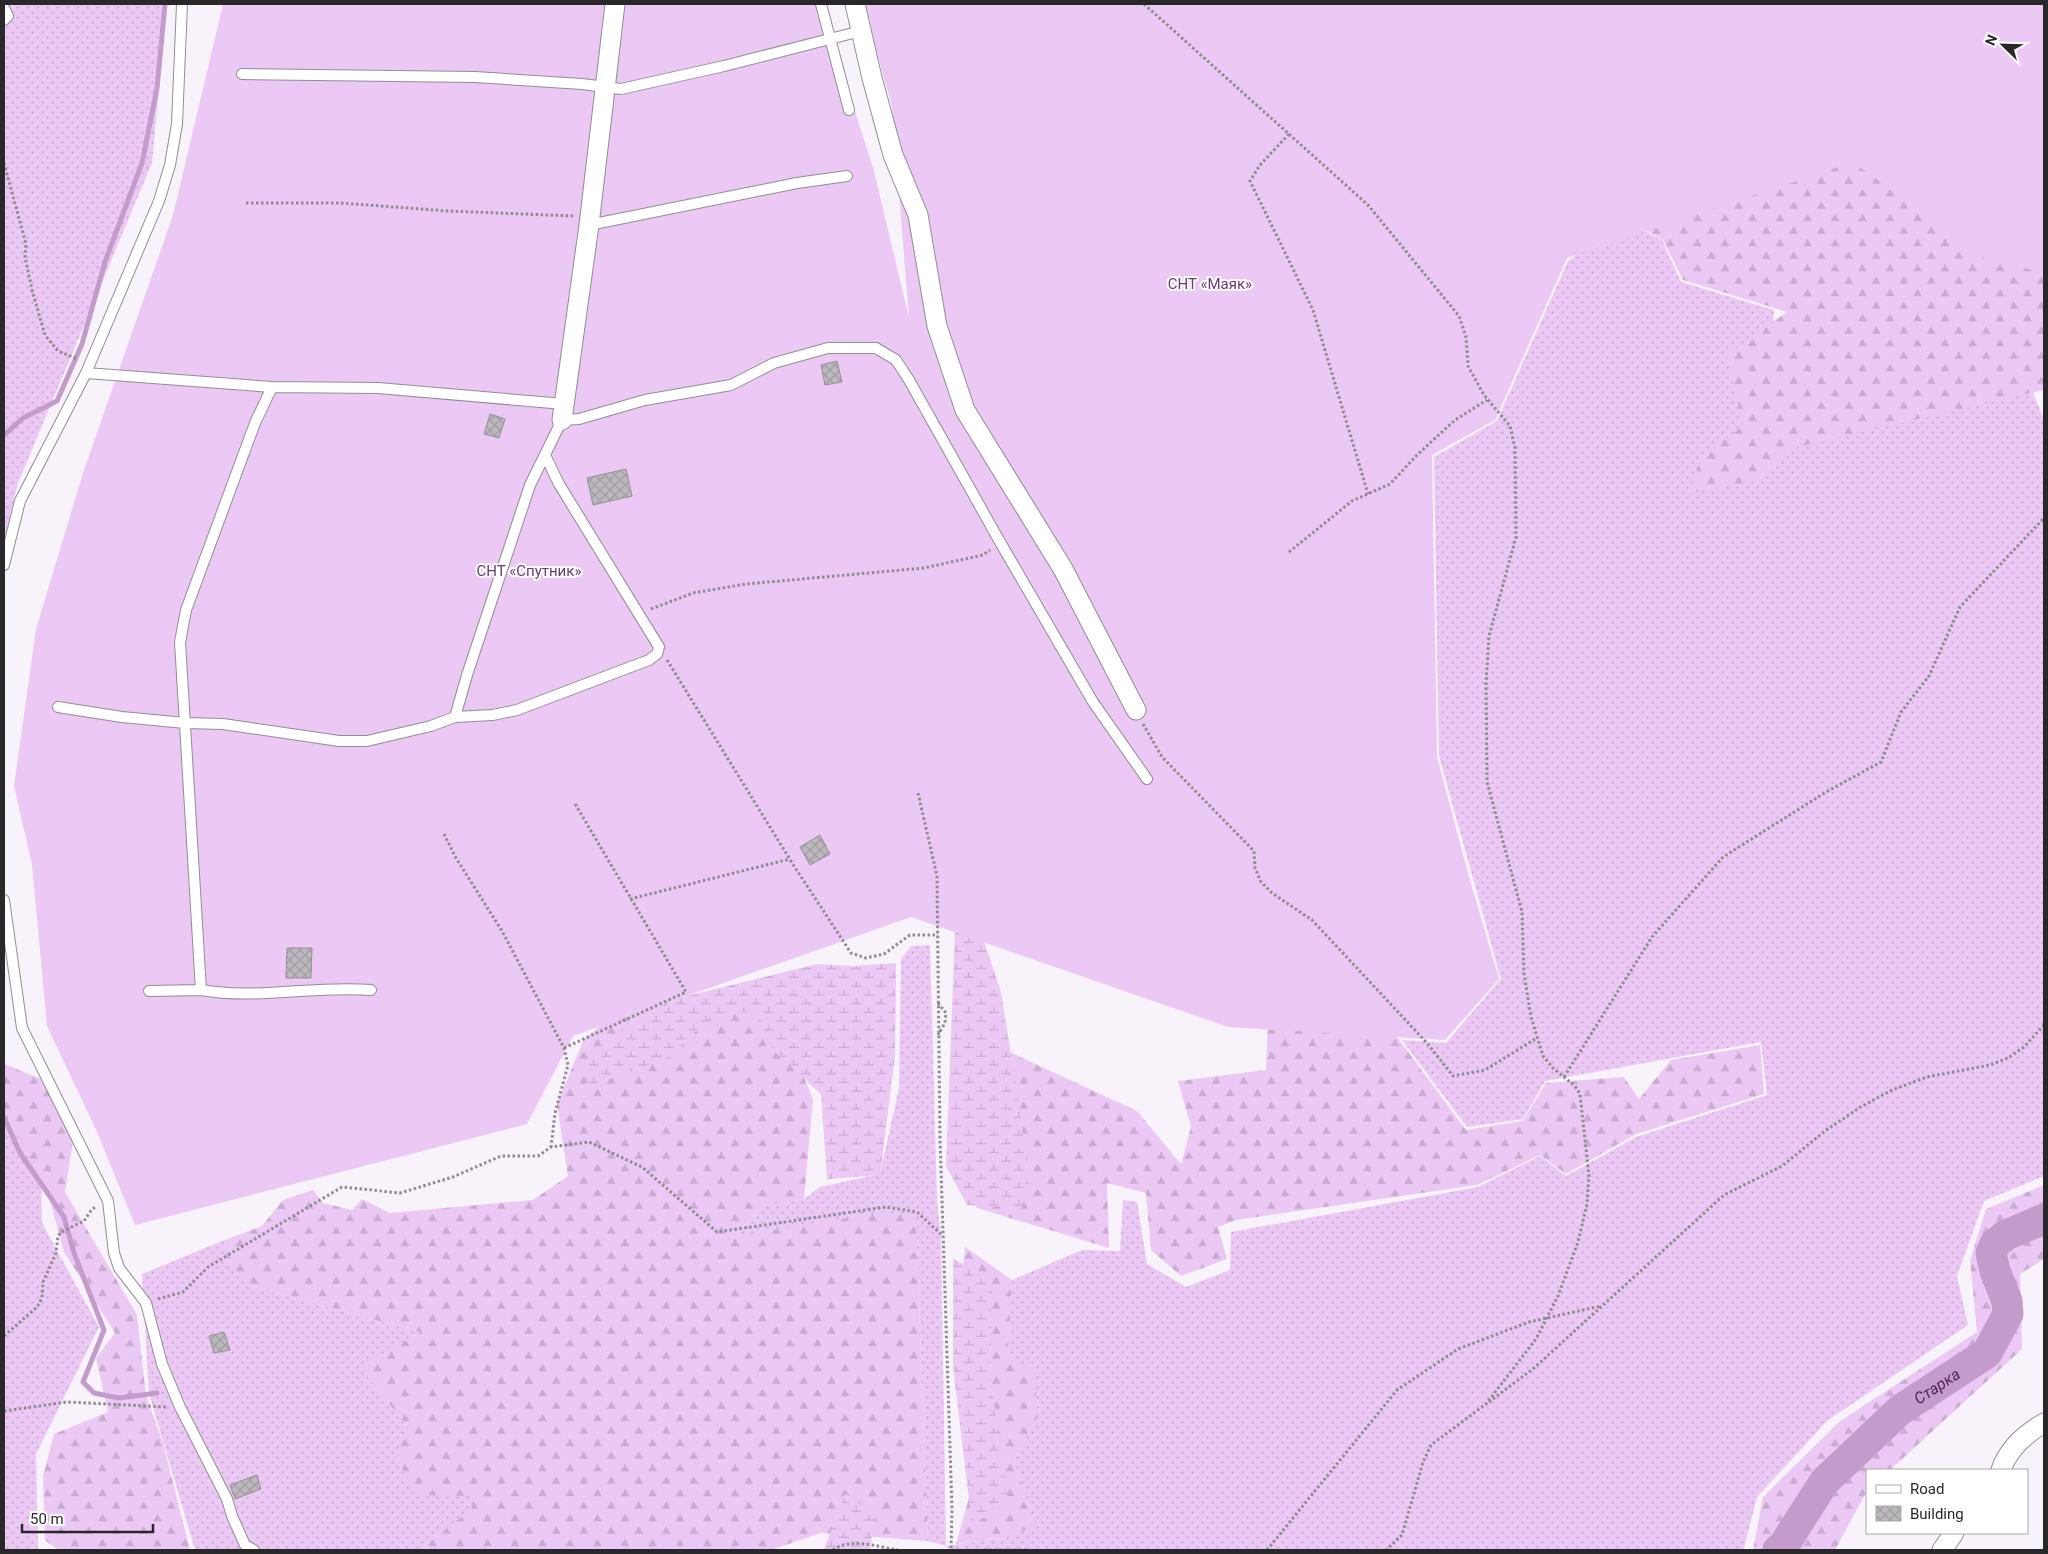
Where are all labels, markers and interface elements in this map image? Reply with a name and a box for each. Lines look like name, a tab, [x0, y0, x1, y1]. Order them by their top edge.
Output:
north arrow	[1978, 20, 2028, 70]
text: N	[1982, 32, 2000, 48]
park label: СНТ «Маяк»	[1168, 275, 1252, 293]
park label: СНТ «Спутник»	[477, 562, 581, 580]
water label: Старка	[1910, 1364, 1964, 1408]
legend	[1866, 1469, 2028, 1534]
text: Road	[1910, 1480, 1944, 1498]
scale bar	[22, 1502, 154, 1534]
text: Building	[1910, 1505, 1964, 1523]
text: 50 m	[30, 1510, 64, 1528]

